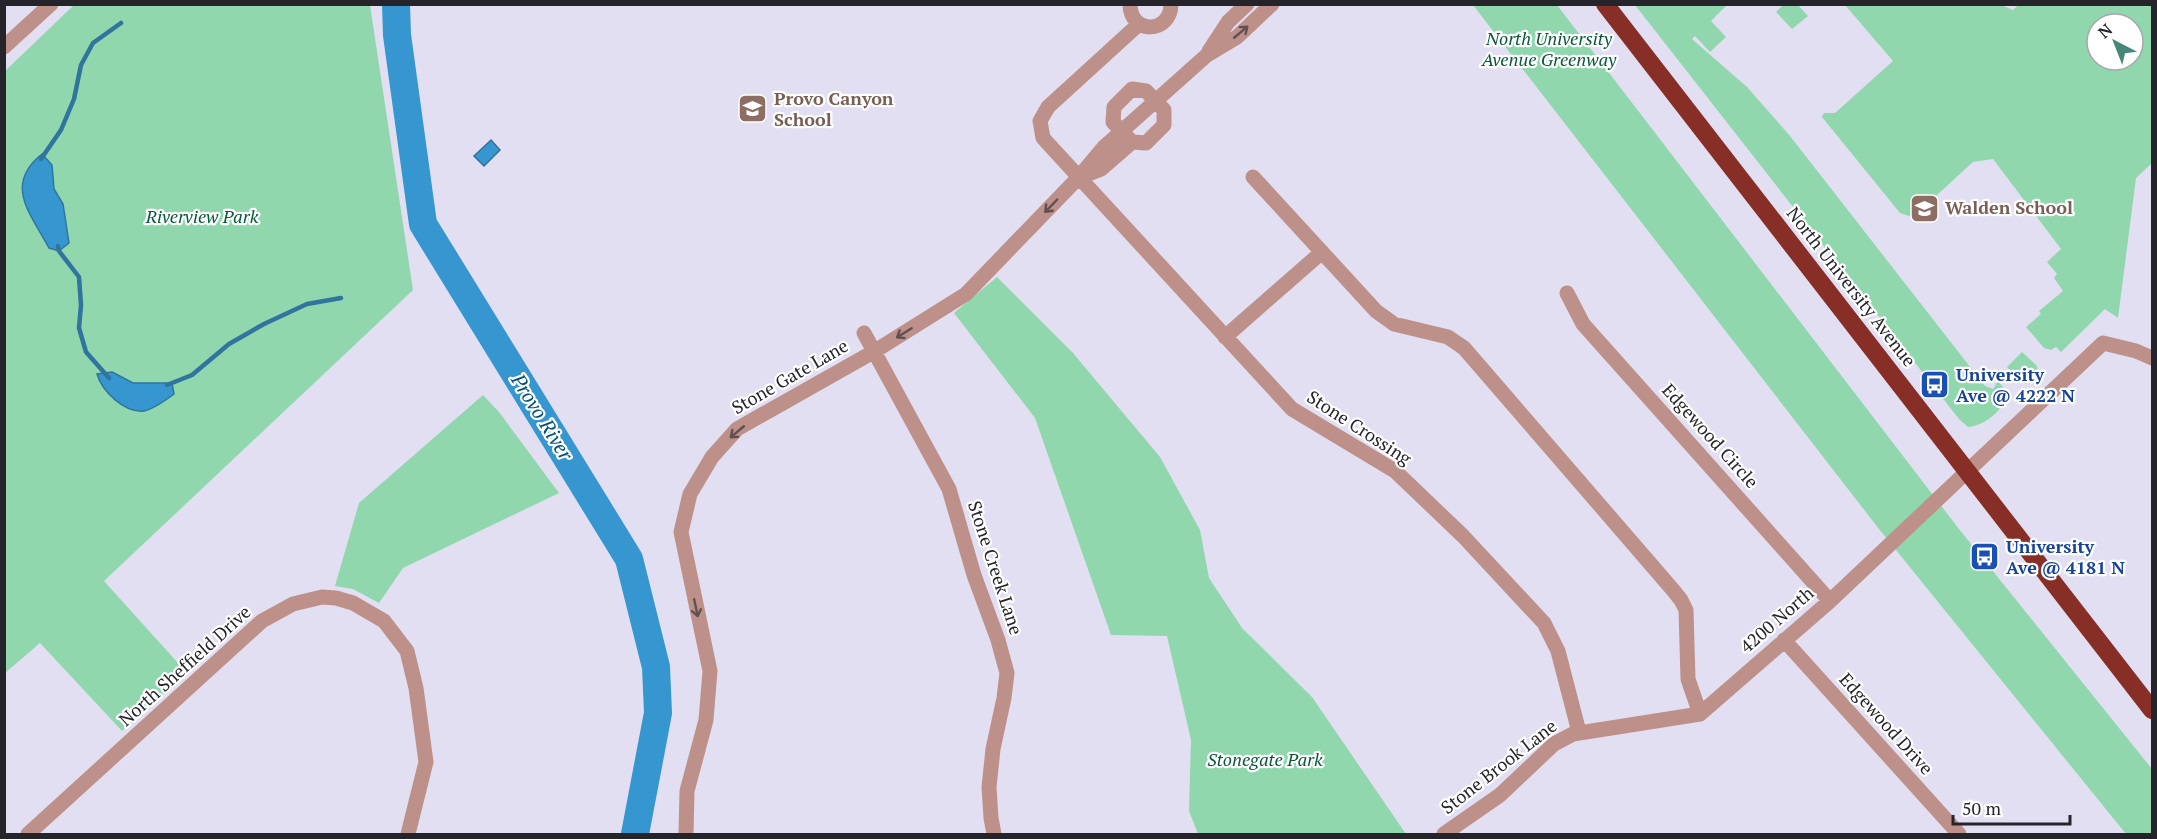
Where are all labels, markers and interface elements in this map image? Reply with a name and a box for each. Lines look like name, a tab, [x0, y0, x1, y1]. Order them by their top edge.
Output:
north arrow	[2085, 12, 2145, 72]
text: N	[2093, 19, 2117, 43]
one-way arrow	[1233, 25, 1248, 39]
park label: North University Avenue Greenway	[1481, 26, 1617, 71]
place label: Provo Canyon School	[774, 86, 894, 131]
school or university icon: Provo Canyon School	[737, 93, 769, 125]
school or university icon: Walden School	[1908, 192, 1940, 224]
place label: Walden School	[1945, 195, 2073, 219]
one-way arrow	[1044, 199, 1058, 214]
street label: North University Avenue	[1782, 202, 1922, 371]
park label: Riverview Park	[145, 204, 259, 228]
one-way arrow	[896, 327, 913, 339]
street label: Stone Gate Lane	[727, 333, 852, 419]
place label: University Ave @ 4222 N	[1956, 362, 2075, 407]
water label: Provo River	[505, 368, 580, 466]
bus stop icon: University Ave @ 4222 N	[1919, 369, 1951, 401]
street label: Edgewood Circle	[1657, 378, 1764, 493]
street label: Stone Crossing	[1303, 384, 1417, 470]
one-way arrow	[729, 425, 745, 438]
street label: Stone Creek Lane	[963, 498, 1029, 638]
place label: University Ave @ 4181 N	[2006, 534, 2125, 579]
bus stop icon: University Ave @ 4181 N	[1969, 541, 2001, 573]
street label: 4200 North	[1734, 580, 1819, 658]
one-way arrow	[691, 598, 703, 617]
street label: North Sheffield Drive	[113, 600, 255, 731]
street label: Edgewood Drive	[1835, 667, 1939, 779]
street label: Stone Brook Lane	[1436, 713, 1561, 819]
park label: Stonegate Park	[1207, 747, 1323, 771]
scale bar	[1953, 788, 2070, 826]
text: 50 m	[1962, 796, 2002, 820]

